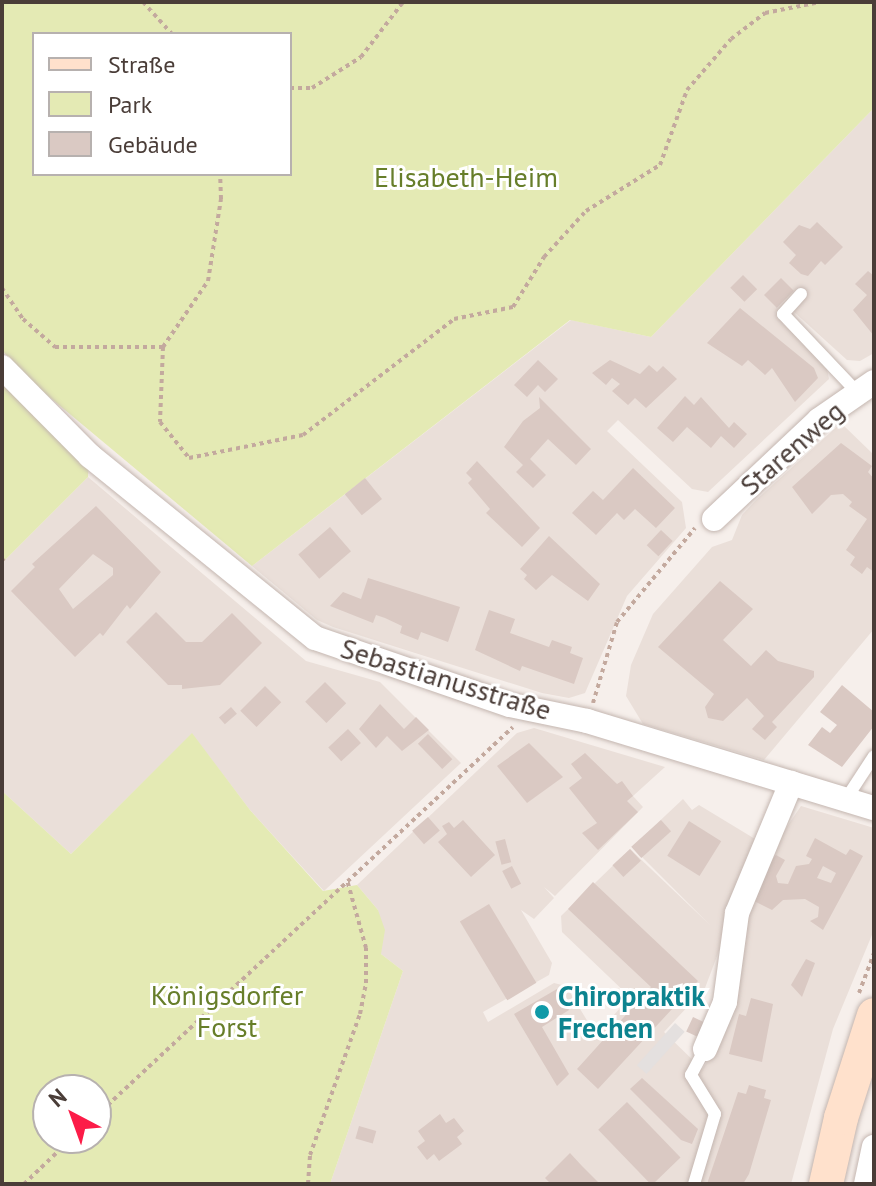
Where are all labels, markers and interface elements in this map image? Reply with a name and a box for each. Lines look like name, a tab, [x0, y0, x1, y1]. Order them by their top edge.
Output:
legend	[32, 32, 292, 176]
text: Straße	[108, 49, 175, 80]
text: Park	[108, 89, 152, 120]
text: Gebäude	[108, 129, 198, 160]
park label: Elisabeth-Heim	[374, 160, 558, 194]
street label: Starenweg	[733, 394, 851, 502]
street label: Sebastianusstraße	[337, 631, 555, 727]
park label: Königsdorfer Forst	[151, 978, 303, 1044]
place label: Chiropraktik Frechen	[558, 979, 705, 1045]
marker: Chiropraktik Frechen	[533, 1003, 551, 1021]
north arrow	[32, 1074, 112, 1154]
text: N	[43, 1082, 72, 1113]

